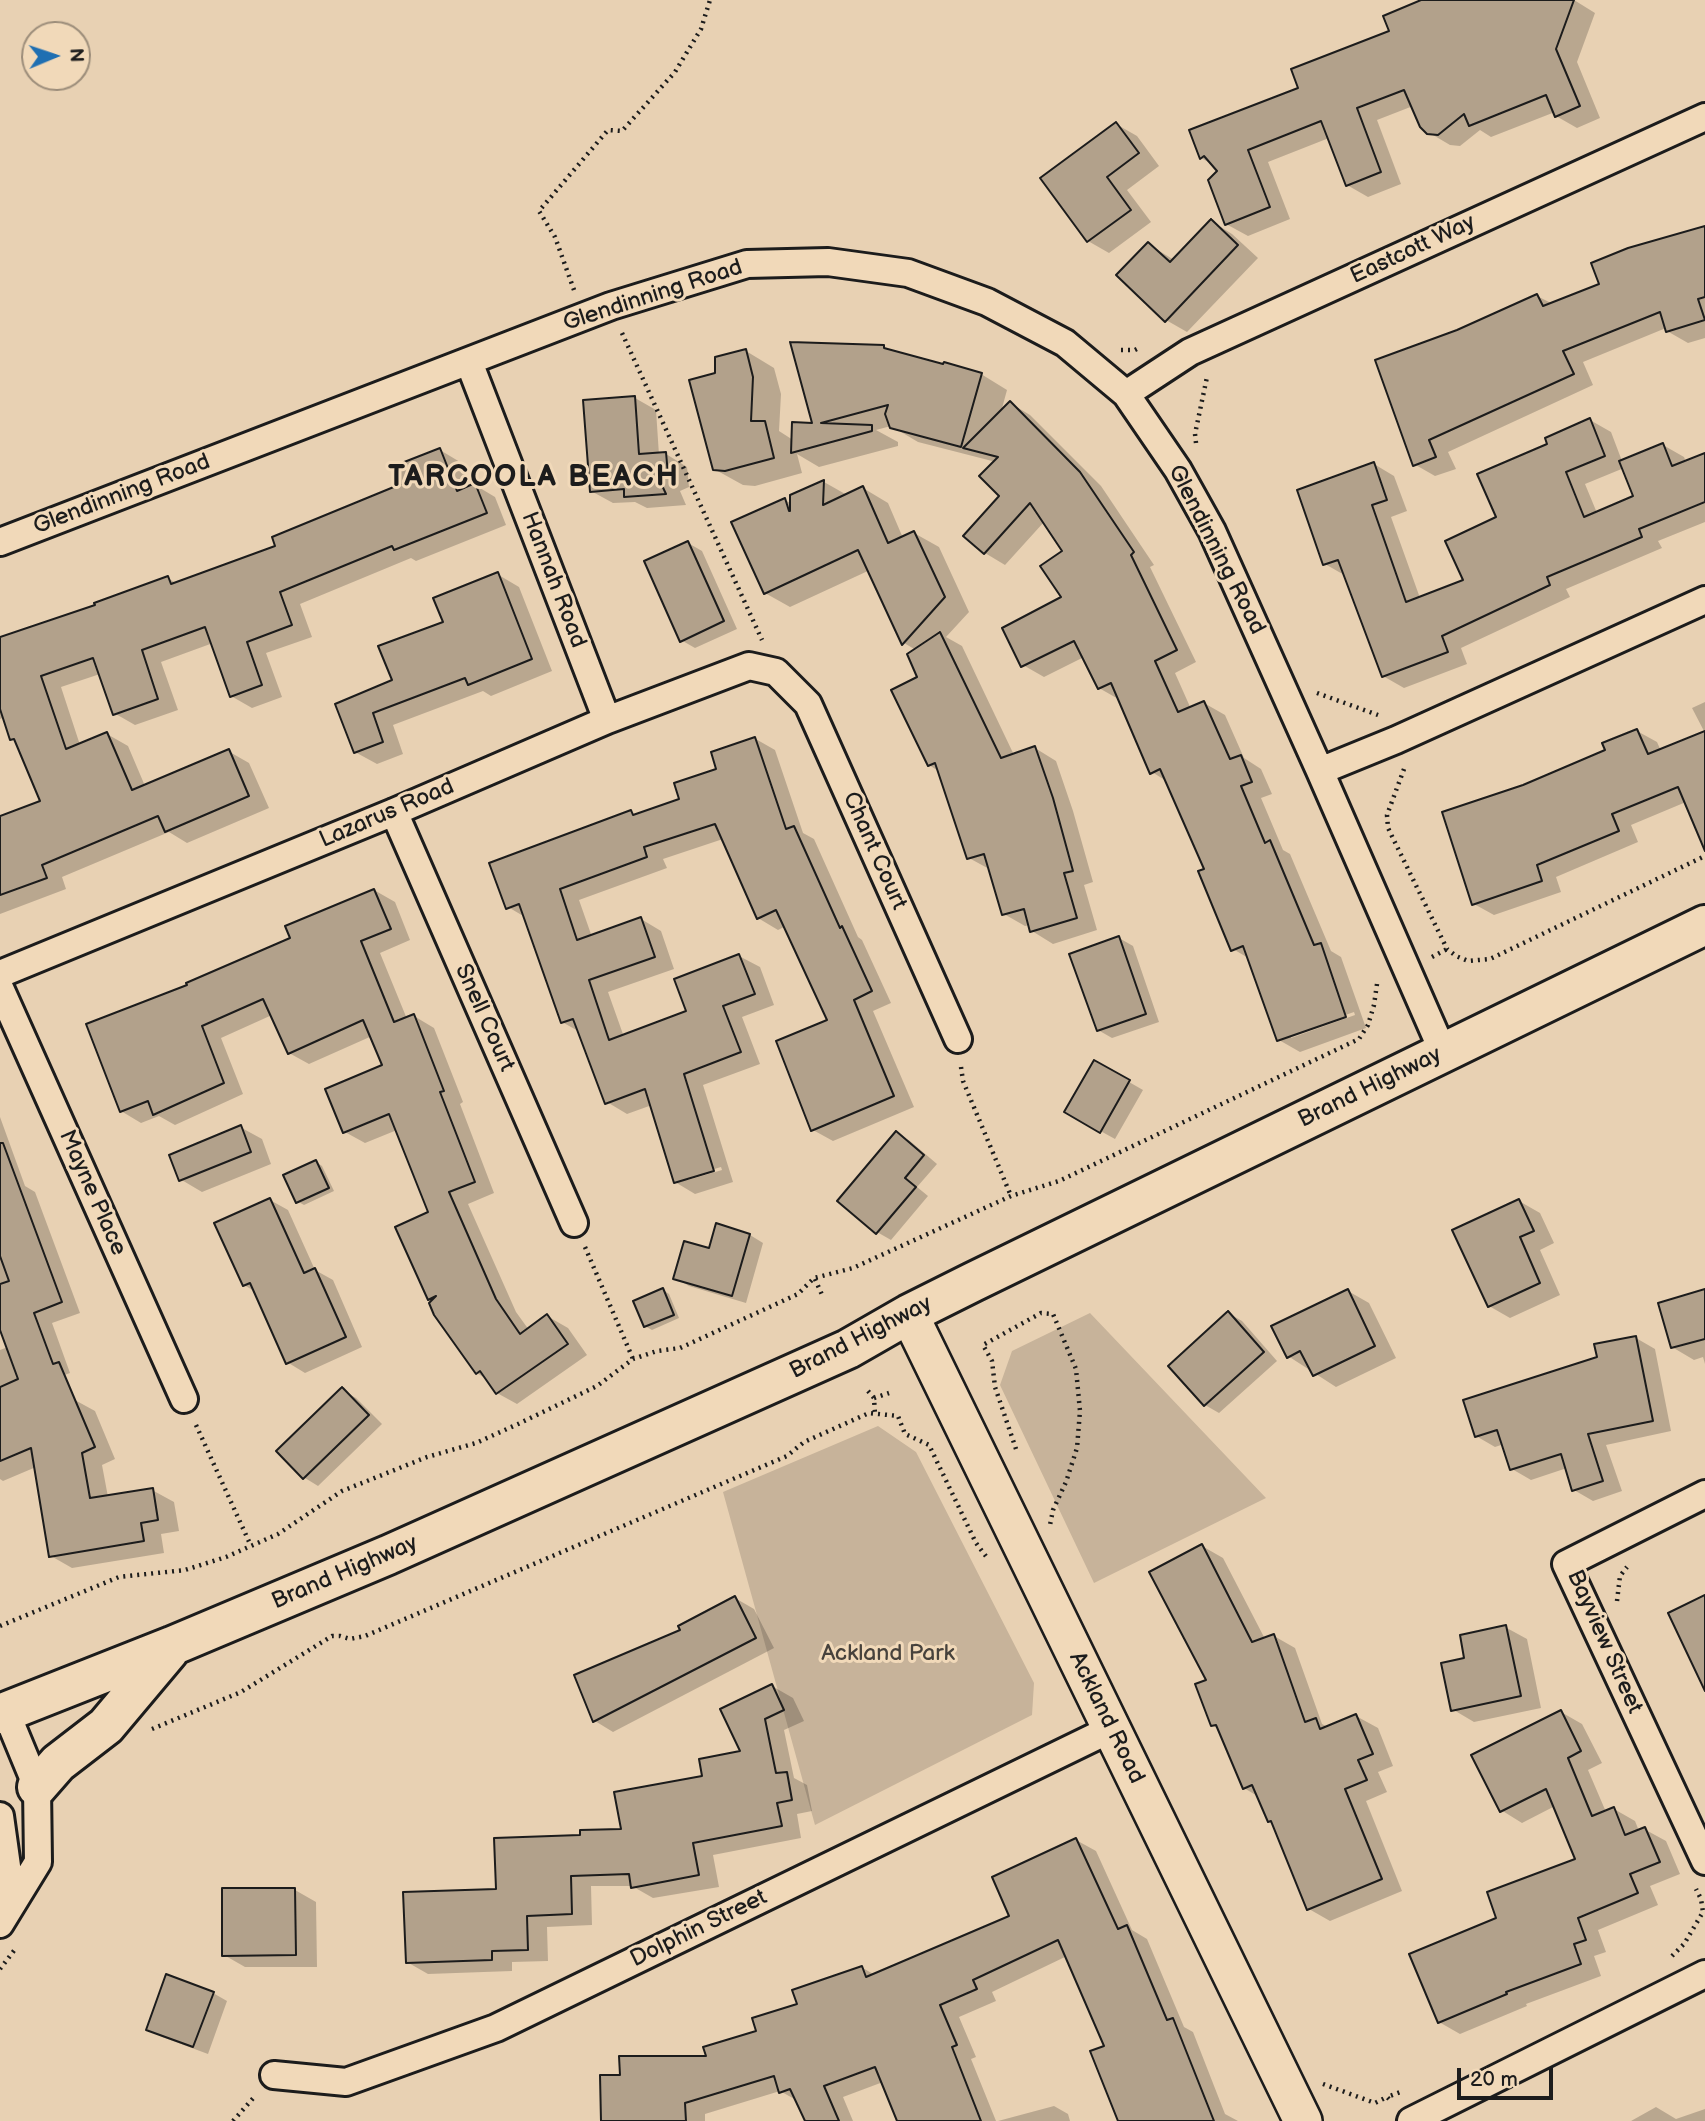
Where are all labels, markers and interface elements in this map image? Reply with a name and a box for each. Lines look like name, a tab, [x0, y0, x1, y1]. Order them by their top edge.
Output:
north arrow	[21, 21, 91, 91]
text: N	[64, 48, 87, 63]
street label: Eastcott Way	[1346, 209, 1480, 291]
street label: Glendinning Road	[560, 254, 746, 338]
street label: Glendinning Road	[30, 449, 214, 541]
district label: TARCOOLA BEACH	[390, 460, 678, 496]
street label: Glendinning Road	[1161, 461, 1271, 639]
street label: Hannah Road	[514, 508, 592, 652]
street label: Lazarus Road	[316, 773, 458, 855]
street label: Chant Court	[836, 788, 912, 914]
street label: Snell Court	[448, 960, 520, 1076]
street label: Brand Highway	[1294, 1041, 1446, 1135]
street label: Mayne Place	[52, 1126, 132, 1260]
street label: Brand Highway	[785, 1290, 937, 1386]
street label: Brand Highway	[268, 1530, 422, 1616]
street label: Bayview Street	[1560, 1566, 1648, 1718]
park label: Ackland Park	[821, 1640, 955, 1668]
street label: Ackland Road	[1062, 1648, 1150, 1788]
street label: Dolphin Street	[626, 1884, 772, 1974]
scale bar	[1460, 2054, 1556, 2098]
text: 20 m	[1470, 2067, 1518, 2092]

